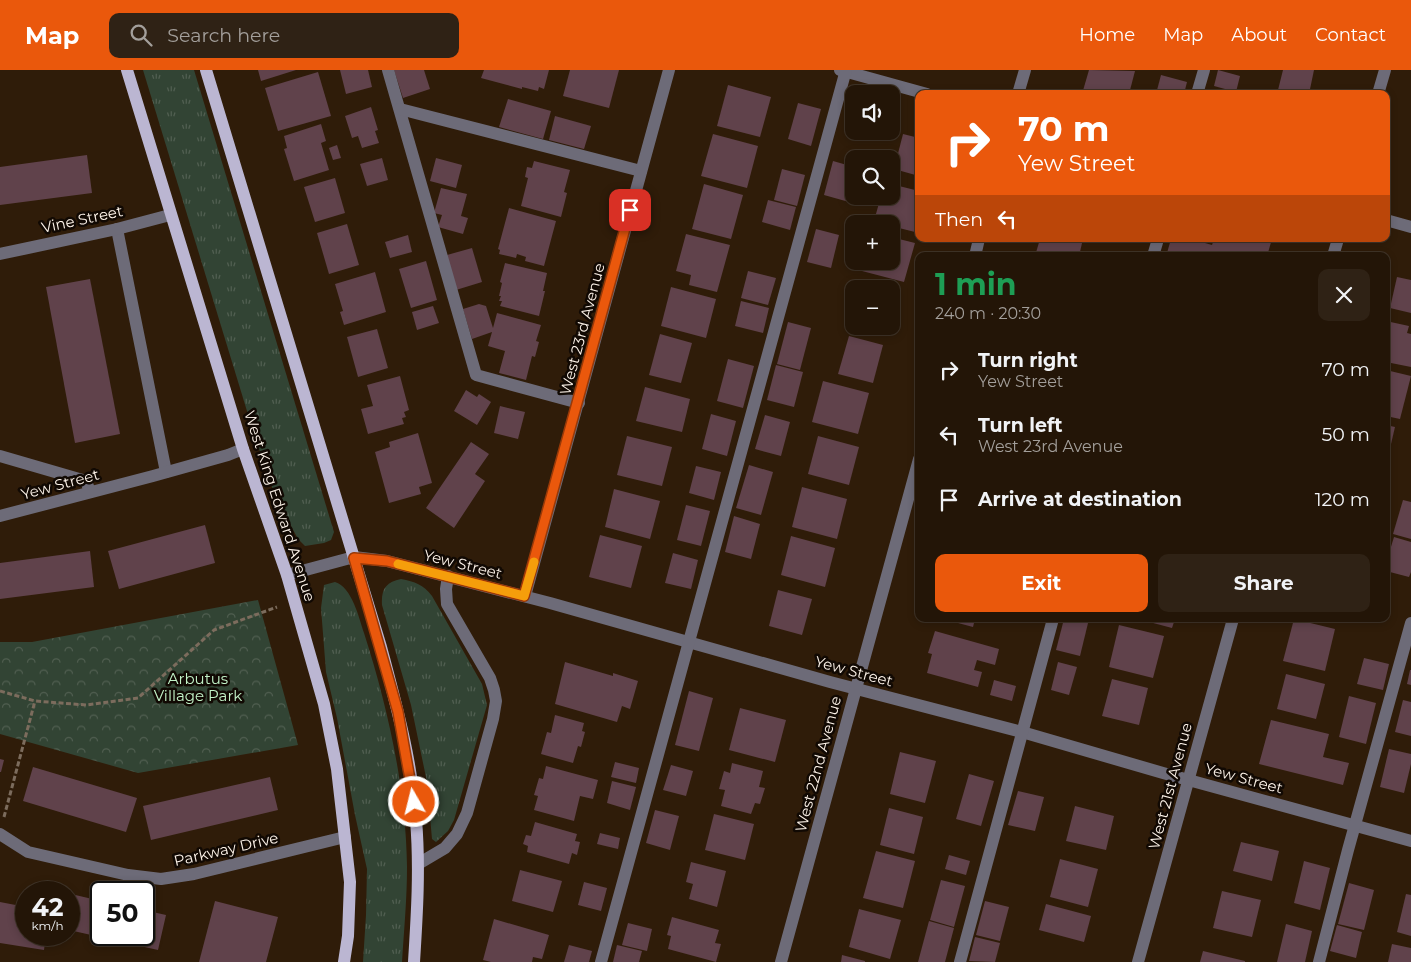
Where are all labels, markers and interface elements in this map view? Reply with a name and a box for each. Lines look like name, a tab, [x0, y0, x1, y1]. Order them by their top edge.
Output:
search box	[109, 13, 459, 58]
text: Map	[25, 21, 79, 50]
icon: search	[127, 21, 155, 49]
text: Search here	[167, 24, 280, 47]
text: Home	[1079, 24, 1135, 46]
text: Map	[1163, 24, 1203, 46]
text: About	[1231, 24, 1287, 46]
text: Contact	[1315, 24, 1386, 46]
map controls	[845, 85, 900, 335]
button: sound	[845, 85, 900, 140]
text: 70 m	[1018, 107, 1109, 150]
icon: right	[935, 110, 1000, 175]
button: search	[845, 150, 900, 205]
text: Yew Street	[1018, 150, 1135, 177]
pin	[609, 189, 651, 231]
icon: arrive	[616, 196, 644, 224]
street label: Vine Street	[40, 201, 124, 237]
icon: left	[993, 205, 1021, 233]
text: Then	[935, 208, 983, 231]
button: +	[845, 215, 900, 270]
street label: West 23rd Avenue	[555, 261, 609, 397]
text: 1 min	[935, 266, 1016, 303]
button: close	[1318, 269, 1370, 321]
button: −	[845, 280, 900, 335]
text: 240 m · 20:30	[935, 304, 1041, 323]
text: Turn right	[978, 349, 1078, 372]
icon: right	[935, 356, 963, 384]
text: 70 m	[1321, 358, 1370, 381]
text: Yew Street	[978, 372, 1063, 391]
street label: West King Edward Avenue	[240, 408, 320, 604]
text: Turn left	[978, 414, 1063, 437]
icon: left	[935, 421, 963, 449]
text: 50 m	[1322, 423, 1370, 446]
text: West 23rd Avenue	[978, 437, 1123, 456]
street label: Yew Street	[19, 464, 101, 504]
icon: arrive	[935, 486, 963, 514]
text: Arrive at destination	[978, 488, 1182, 511]
text: 120 m	[1315, 488, 1370, 511]
street label: Yew Street	[422, 545, 504, 583]
button: Exit	[935, 554, 1148, 612]
button: Share	[1158, 554, 1370, 612]
street label: Yew Street	[813, 651, 895, 691]
park label: Arbutus Village Park	[154, 669, 242, 705]
street label: West 22nd Avenue	[791, 694, 845, 834]
street label: West 21st Avenue	[1144, 721, 1196, 851]
street label: Yew Street	[1203, 758, 1285, 798]
position arrow	[387, 775, 439, 827]
street label: Parkway Drive	[172, 828, 280, 870]
speed limit sign: 50	[90, 881, 155, 946]
text: 42	[32, 892, 63, 922]
text: km/h	[31, 918, 64, 933]

